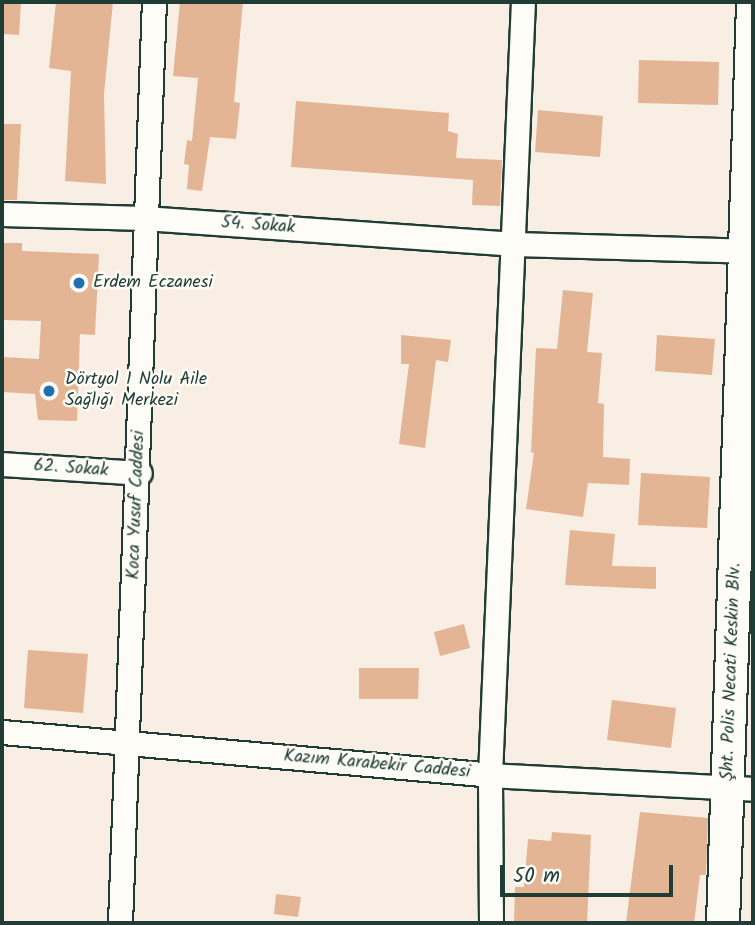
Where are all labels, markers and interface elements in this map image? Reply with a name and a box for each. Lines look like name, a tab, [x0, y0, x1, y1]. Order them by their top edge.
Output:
street label: 54. Sokak	[220, 213, 296, 239]
place label: Erdem Eczanesi	[93, 272, 213, 294]
marker: Erdem Eczanesi	[71, 275, 87, 291]
place label: Dörtyol 1 Nolu Aile Sağlığı Merkezi	[65, 370, 207, 412]
marker: Dörtyol 1 Nolu Aile Sağlığı Merkezi	[39, 381, 59, 401]
street label: Koca Yusuf Caddesi	[124, 430, 150, 580]
street label: 62. Sokak	[33, 456, 109, 482]
street label: Şht. Polis Necati Keskin Blv.	[717, 563, 747, 781]
street label: Kazım Karabekir Caddesi	[283, 746, 471, 784]
scale bar	[503, 852, 676, 896]
text: 50 m	[513, 860, 560, 893]

